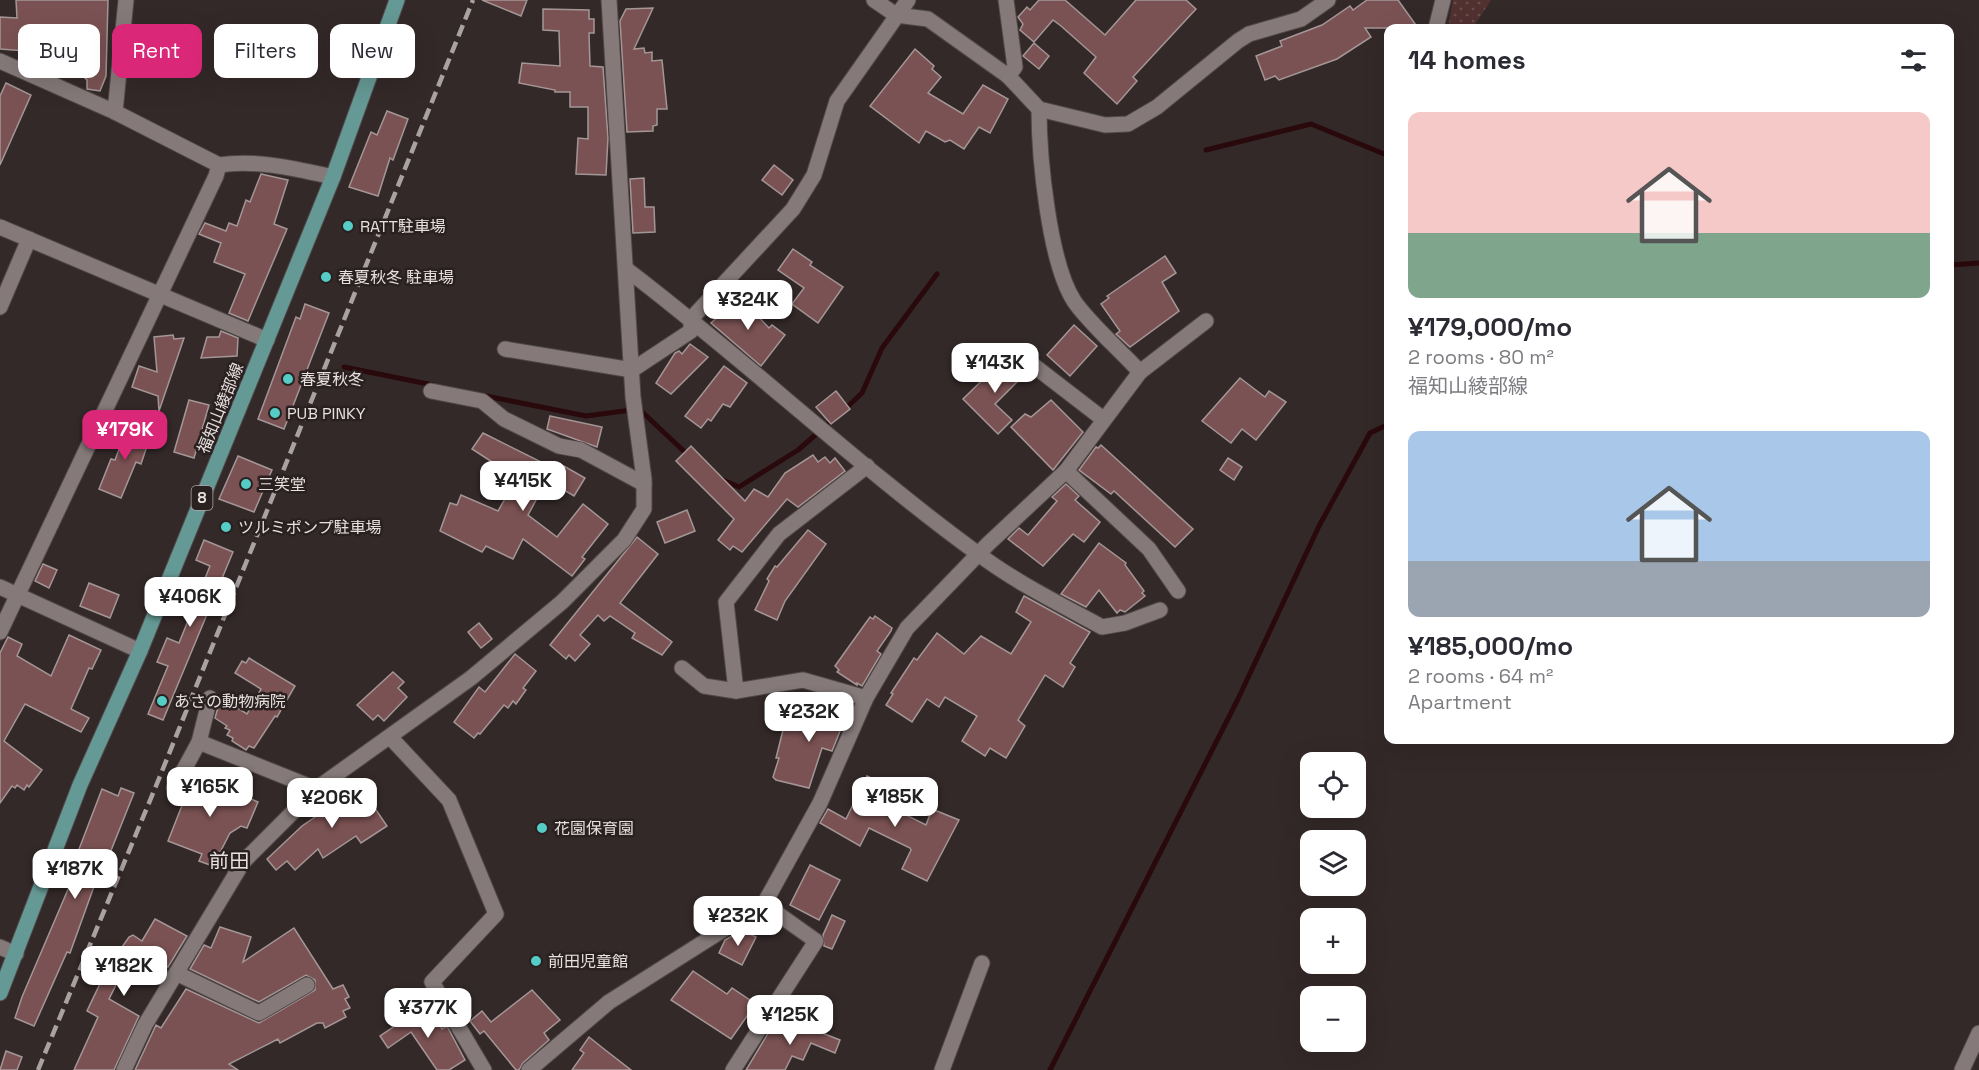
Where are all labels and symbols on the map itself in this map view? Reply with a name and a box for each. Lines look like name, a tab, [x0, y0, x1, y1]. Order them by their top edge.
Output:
place label: RATT駐車場	[360, 216, 446, 237]
marker: RATT駐車場	[341, 219, 355, 233]
place label: 春夏秋冬 駐車場	[338, 267, 454, 288]
marker: 春夏秋冬 駐車場	[319, 270, 333, 284]
pin: ¥324K	[706, 280, 790, 331]
pin: ¥143K	[953, 343, 1037, 394]
street label: 福知山綾部線	[193, 360, 248, 457]
place label: 春夏秋冬	[300, 369, 364, 390]
marker: 春夏秋冬	[281, 372, 295, 386]
place label: PUB PINKY	[287, 403, 366, 424]
marker: PUB PINKY	[268, 406, 282, 420]
pin: ¥179K	[83, 410, 167, 461]
pin: ¥415K	[481, 461, 565, 512]
place label: 三笑堂	[258, 474, 306, 495]
marker: 三笑堂	[239, 477, 253, 491]
road number: 8	[192, 486, 212, 510]
place label: ツルミポンプ駐車場	[238, 517, 382, 538]
marker: ツルミポンプ駐車場	[219, 520, 233, 534]
pin: ¥406K	[148, 577, 232, 628]
place label: あさの動物病院	[174, 691, 286, 712]
pin: ¥232K	[767, 692, 851, 743]
marker: あさの動物病院	[155, 694, 169, 708]
pin: ¥165K	[168, 767, 252, 818]
pin: ¥185K	[853, 777, 937, 828]
pin: ¥206K	[290, 778, 374, 829]
place label: 花園保育園	[554, 818, 634, 839]
marker: 花園保育園	[535, 821, 549, 835]
district label: 前田	[209, 848, 249, 874]
pin: ¥187K	[33, 849, 117, 900]
pin: ¥232K	[696, 896, 780, 947]
pin: ¥182K	[82, 946, 166, 997]
place label: 前田児童館	[548, 951, 628, 972]
marker: 前田児童館	[529, 954, 543, 968]
pin: ¥377K	[386, 988, 470, 1039]
pin: ¥125K	[748, 995, 832, 1046]

